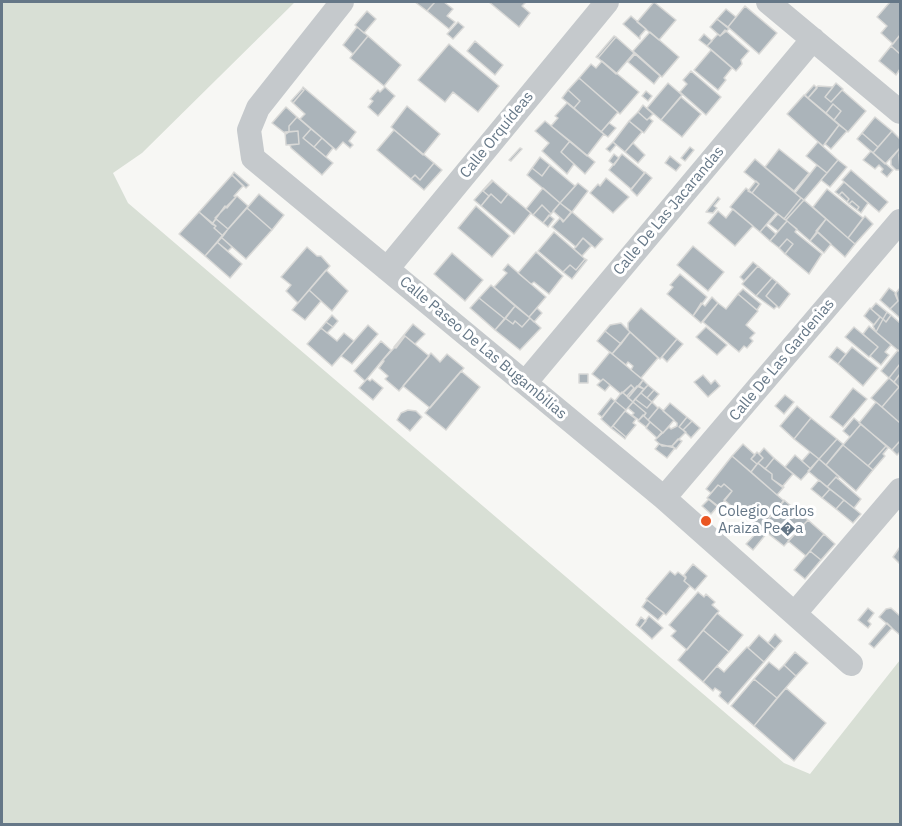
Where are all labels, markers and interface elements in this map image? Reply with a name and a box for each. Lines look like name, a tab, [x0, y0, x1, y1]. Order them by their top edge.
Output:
street label: Calle Orquídeas	[457, 88, 537, 182]
street label: Calle De Las Jacarandas	[610, 143, 728, 279]
street label: Calle Paseo De Las Bugambilias	[396, 273, 570, 423]
street label: Calle De Las Gardenias	[726, 295, 838, 425]
place label: Colegio Carlos Araiza Pe�a	[718, 503, 814, 538]
marker: Colegio Carlos Araiza Pe�a	[699, 514, 713, 528]

